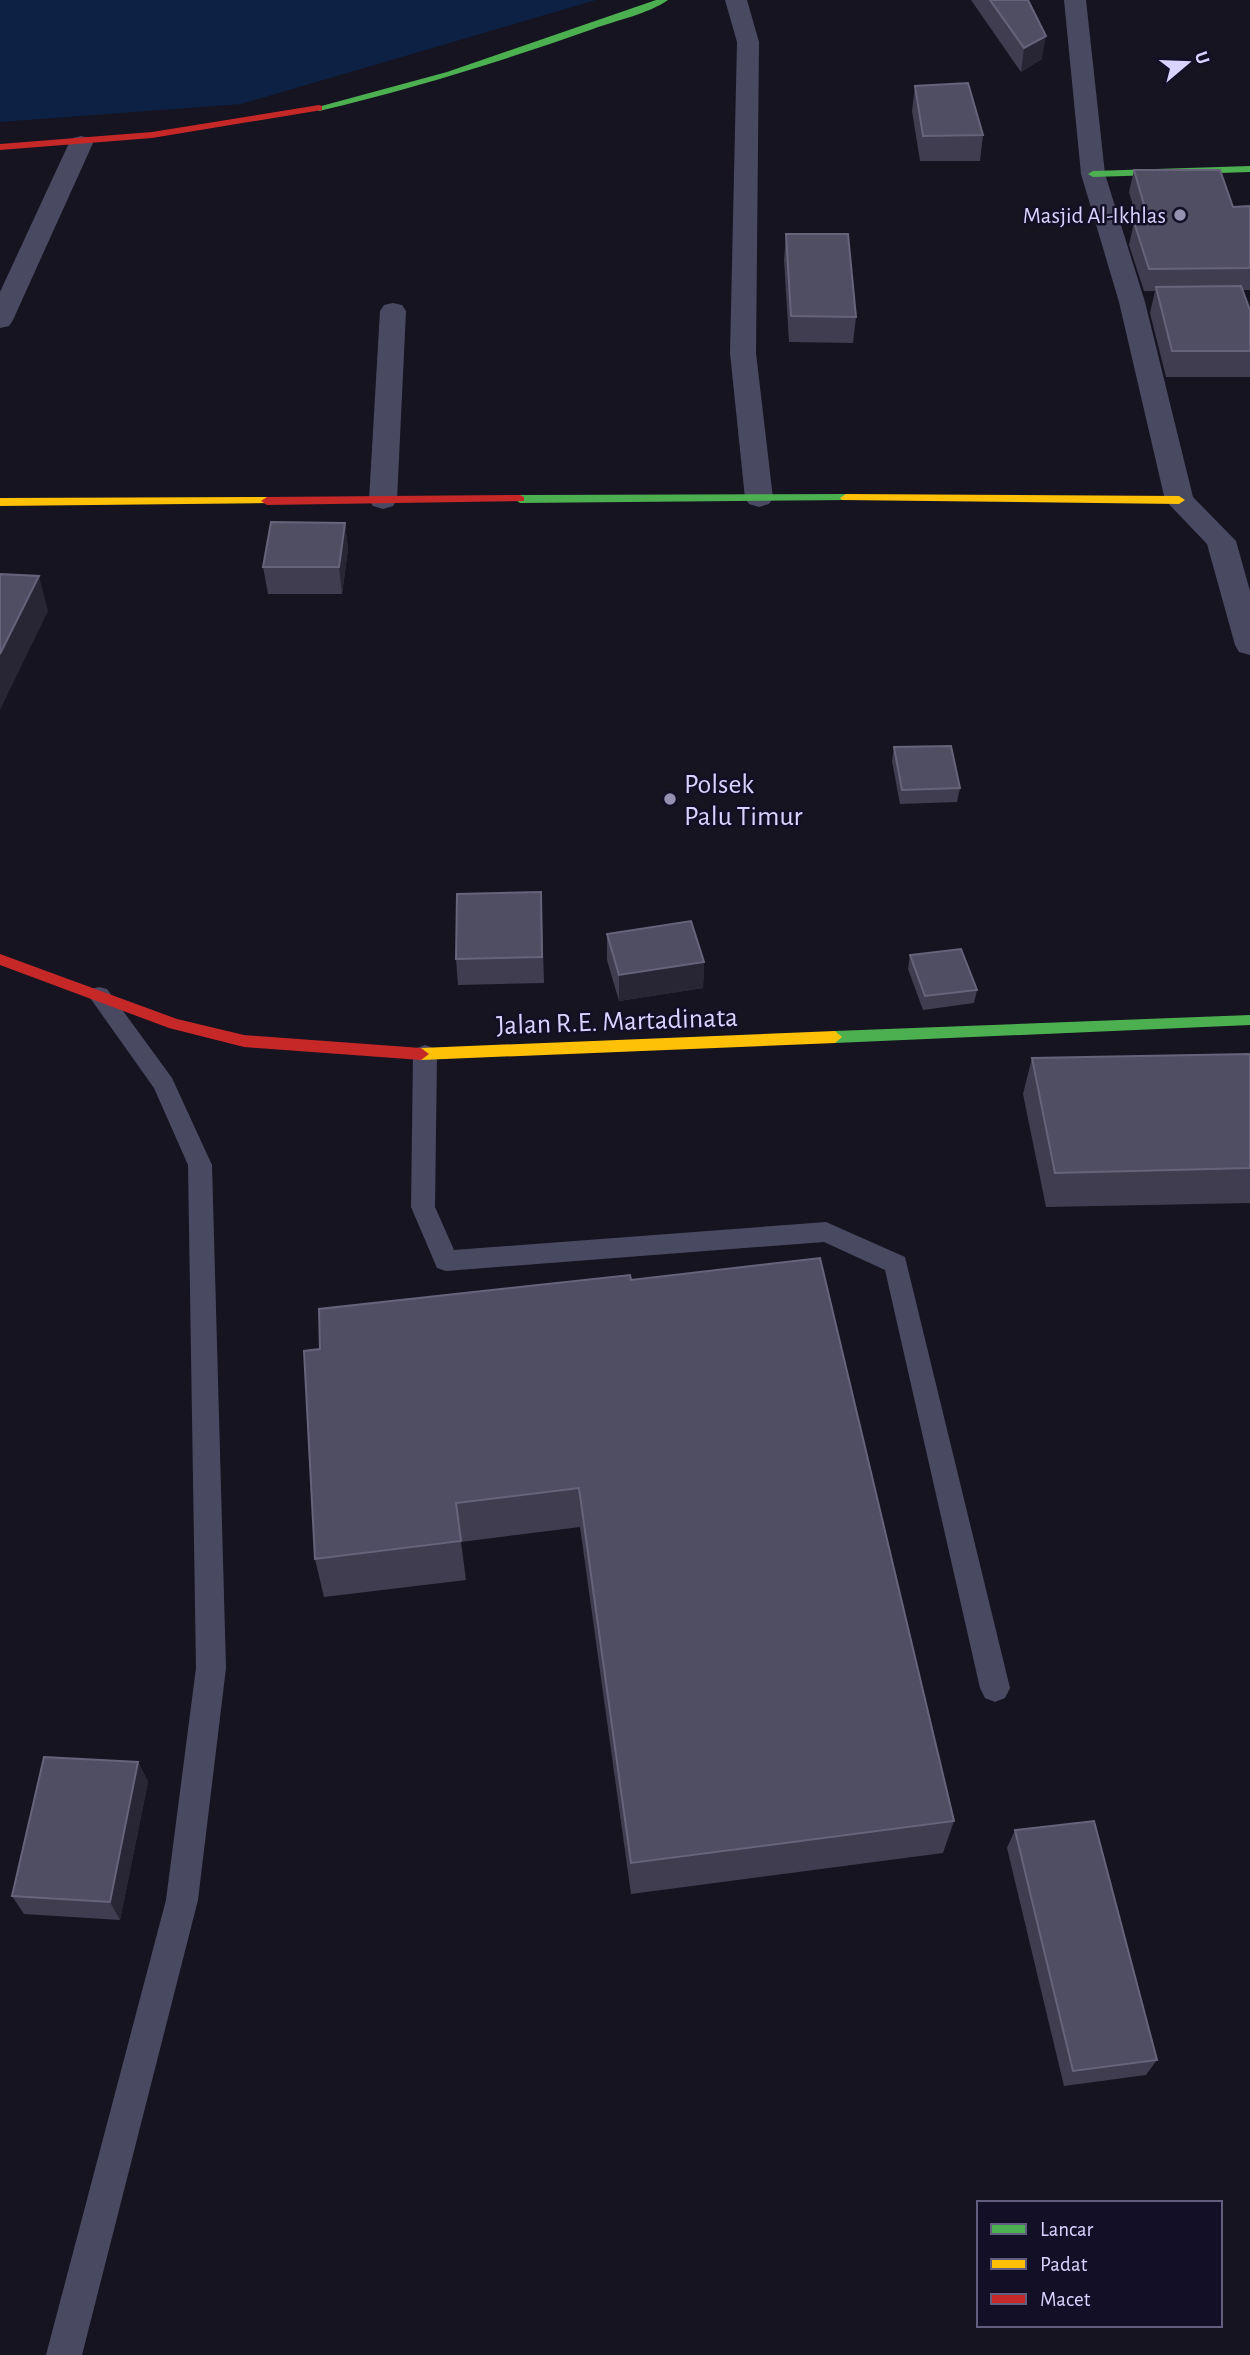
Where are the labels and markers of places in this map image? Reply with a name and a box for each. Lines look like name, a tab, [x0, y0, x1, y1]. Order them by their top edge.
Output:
place label: Masjid Al-Ikhlas	[1023, 205, 1166, 228]
marker: Masjid Al-Ikhlas	[1172, 207, 1188, 223]
place label: Polsek Palu Timur	[684, 771, 803, 831]
marker: Polsek Palu Timur	[662, 791, 678, 807]

